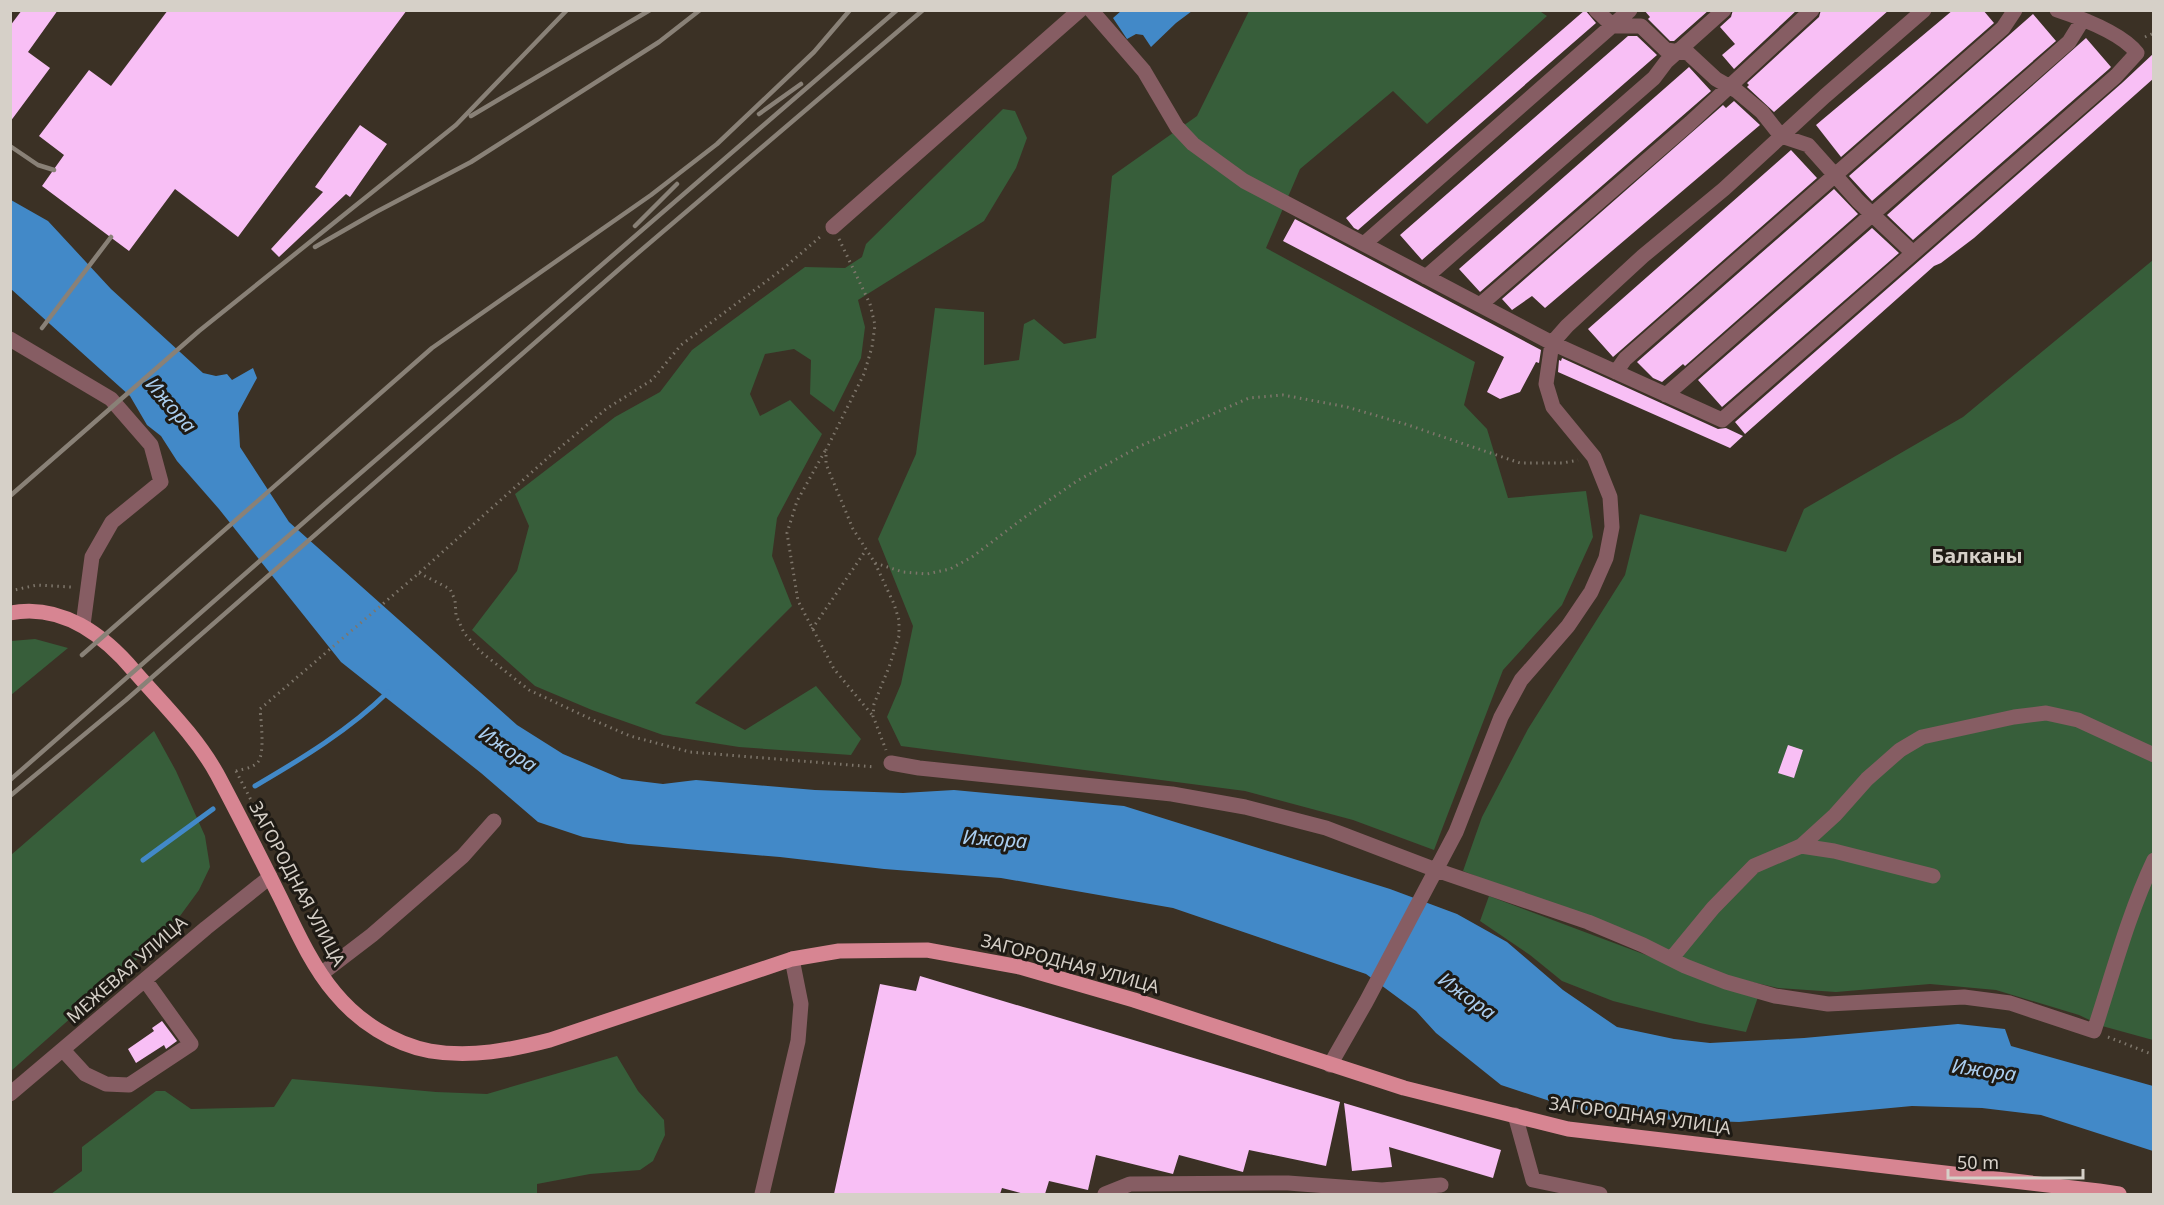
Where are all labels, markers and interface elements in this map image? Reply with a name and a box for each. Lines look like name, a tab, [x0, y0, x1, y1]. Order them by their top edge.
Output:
water label: Ижора	[140, 371, 203, 438]
district label: Балканы	[1931, 542, 2023, 569]
water label: Ижора	[474, 719, 543, 778]
street label: ЗАГОРОДНАЯ УЛИЦА	[244, 797, 352, 971]
water label: Ижора	[962, 823, 1028, 854]
street label: МЕЖЕВАЯ УЛИЦА	[61, 910, 192, 1028]
street label: ЗАГОРОДНАЯ УЛИЦА	[979, 928, 1162, 998]
water label: Ижора	[1433, 966, 1501, 1026]
water label: Ижора	[1950, 1052, 2018, 1087]
street label: ЗАГОРОДНАЯ УЛИЦА	[1548, 1090, 1733, 1140]
scale bar	[1948, 1142, 2083, 1180]
text: 50 m	[1957, 1150, 1999, 1174]

